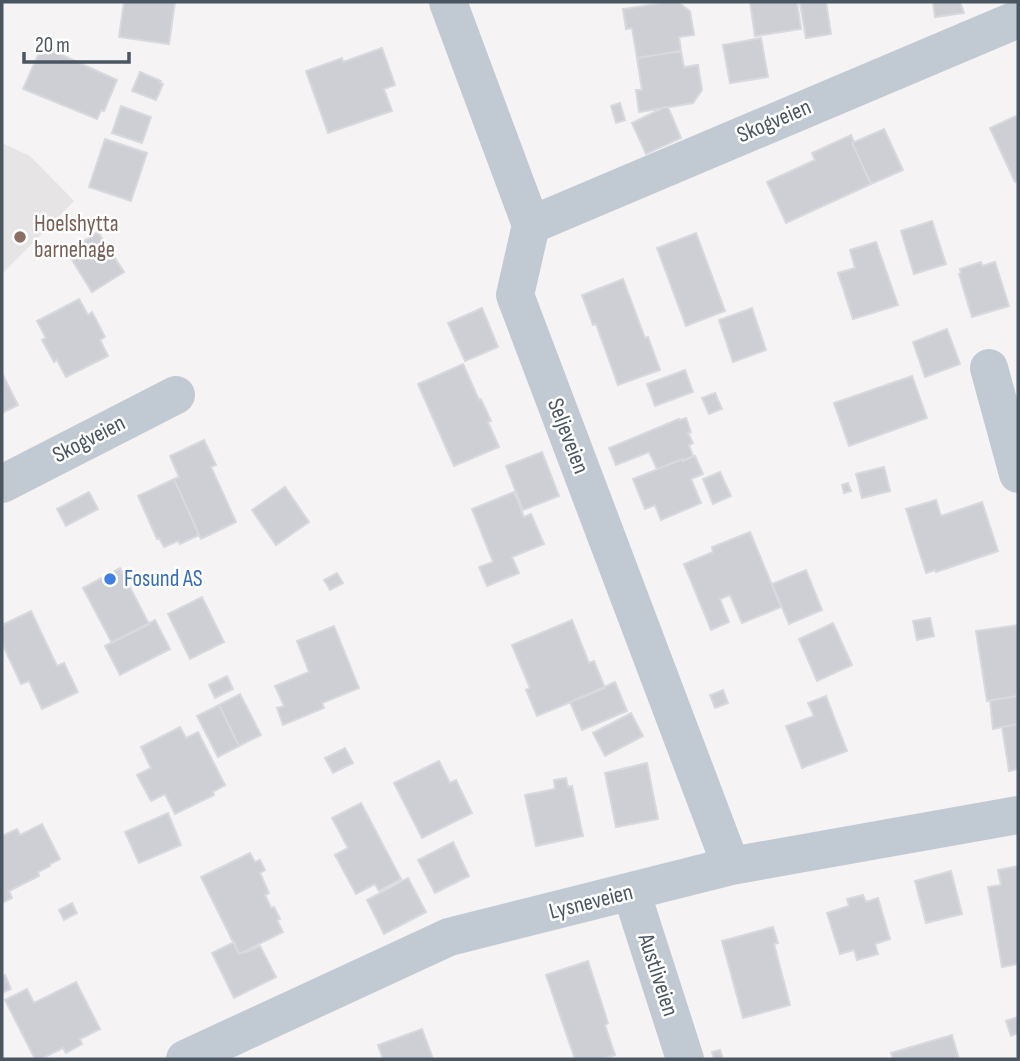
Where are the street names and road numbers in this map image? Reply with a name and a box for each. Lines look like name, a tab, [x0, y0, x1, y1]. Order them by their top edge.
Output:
street label: Skogveien	[733, 93, 815, 149]
street label: Seljeveien	[541, 394, 595, 478]
street label: Skogveien	[48, 409, 130, 469]
street label: Lysneveien	[546, 878, 636, 926]
street label: Austliveien	[631, 929, 684, 1020]

